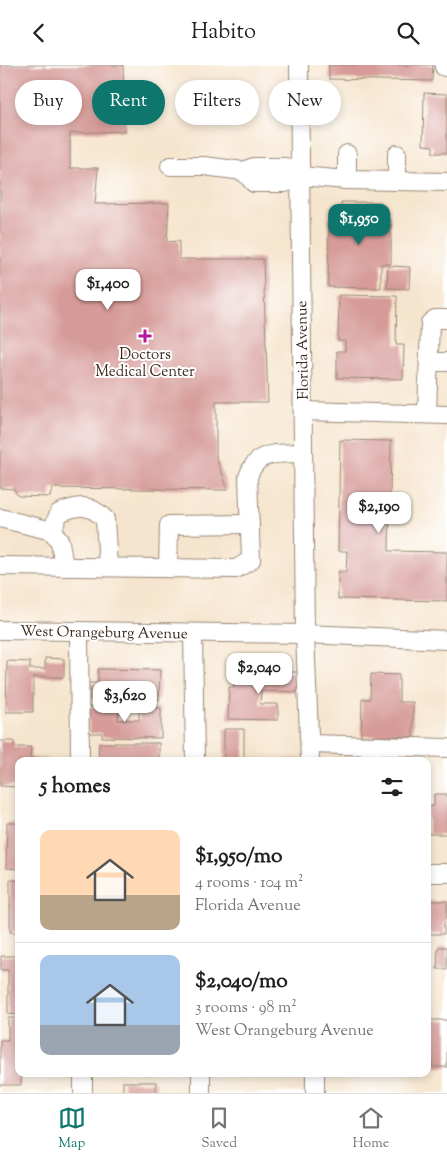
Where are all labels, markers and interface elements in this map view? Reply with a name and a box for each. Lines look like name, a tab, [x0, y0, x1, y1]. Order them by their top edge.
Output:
text: Habito	[191, 17, 256, 49]
icon: back	[25, 19, 53, 47]
icon: search	[394, 19, 422, 47]
chip: Buy	[15, 80, 82, 125]
chip: Rent	[92, 80, 165, 125]
chip: Filters	[175, 80, 259, 125]
chip: New	[269, 80, 341, 125]
pin: $1,950	[318, 203, 400, 246]
text: $1,950	[339, 208, 379, 231]
pin: $1,400	[67, 269, 149, 311]
text: $1,400	[87, 273, 129, 296]
street label: Florida Avenue	[292, 300, 315, 400]
marker: Doctors Medical Center	[138, 329, 152, 343]
place label: Doctors Medical Center	[95, 345, 195, 383]
pin: $2,190	[338, 491, 420, 534]
text: $2,190	[358, 496, 400, 519]
street label: West Orangeburg Avenue	[20, 622, 188, 645]
pin: $2,040	[218, 653, 300, 695]
text: $2,040	[237, 657, 281, 680]
pin: $3,620	[84, 681, 166, 723]
text: $3,620	[104, 685, 146, 708]
text: 5 homes	[40, 772, 110, 802]
icon: filters	[378, 773, 406, 801]
text: $1,950/mo	[195, 842, 282, 872]
icon: home	[80, 850, 140, 910]
text: 4 rooms · 104 m²	[195, 872, 303, 895]
text: Florida Avenue	[195, 895, 301, 918]
text: $2,040/mo	[195, 967, 288, 997]
icon: home	[80, 975, 140, 1035]
text: 3 rooms · 98 m²	[195, 997, 297, 1020]
text: West Orangeburg Avenue	[195, 1020, 374, 1043]
tab: Map	[58, 1104, 86, 1154]
tab: Saved	[201, 1104, 237, 1154]
tab: Home	[353, 1104, 389, 1154]

